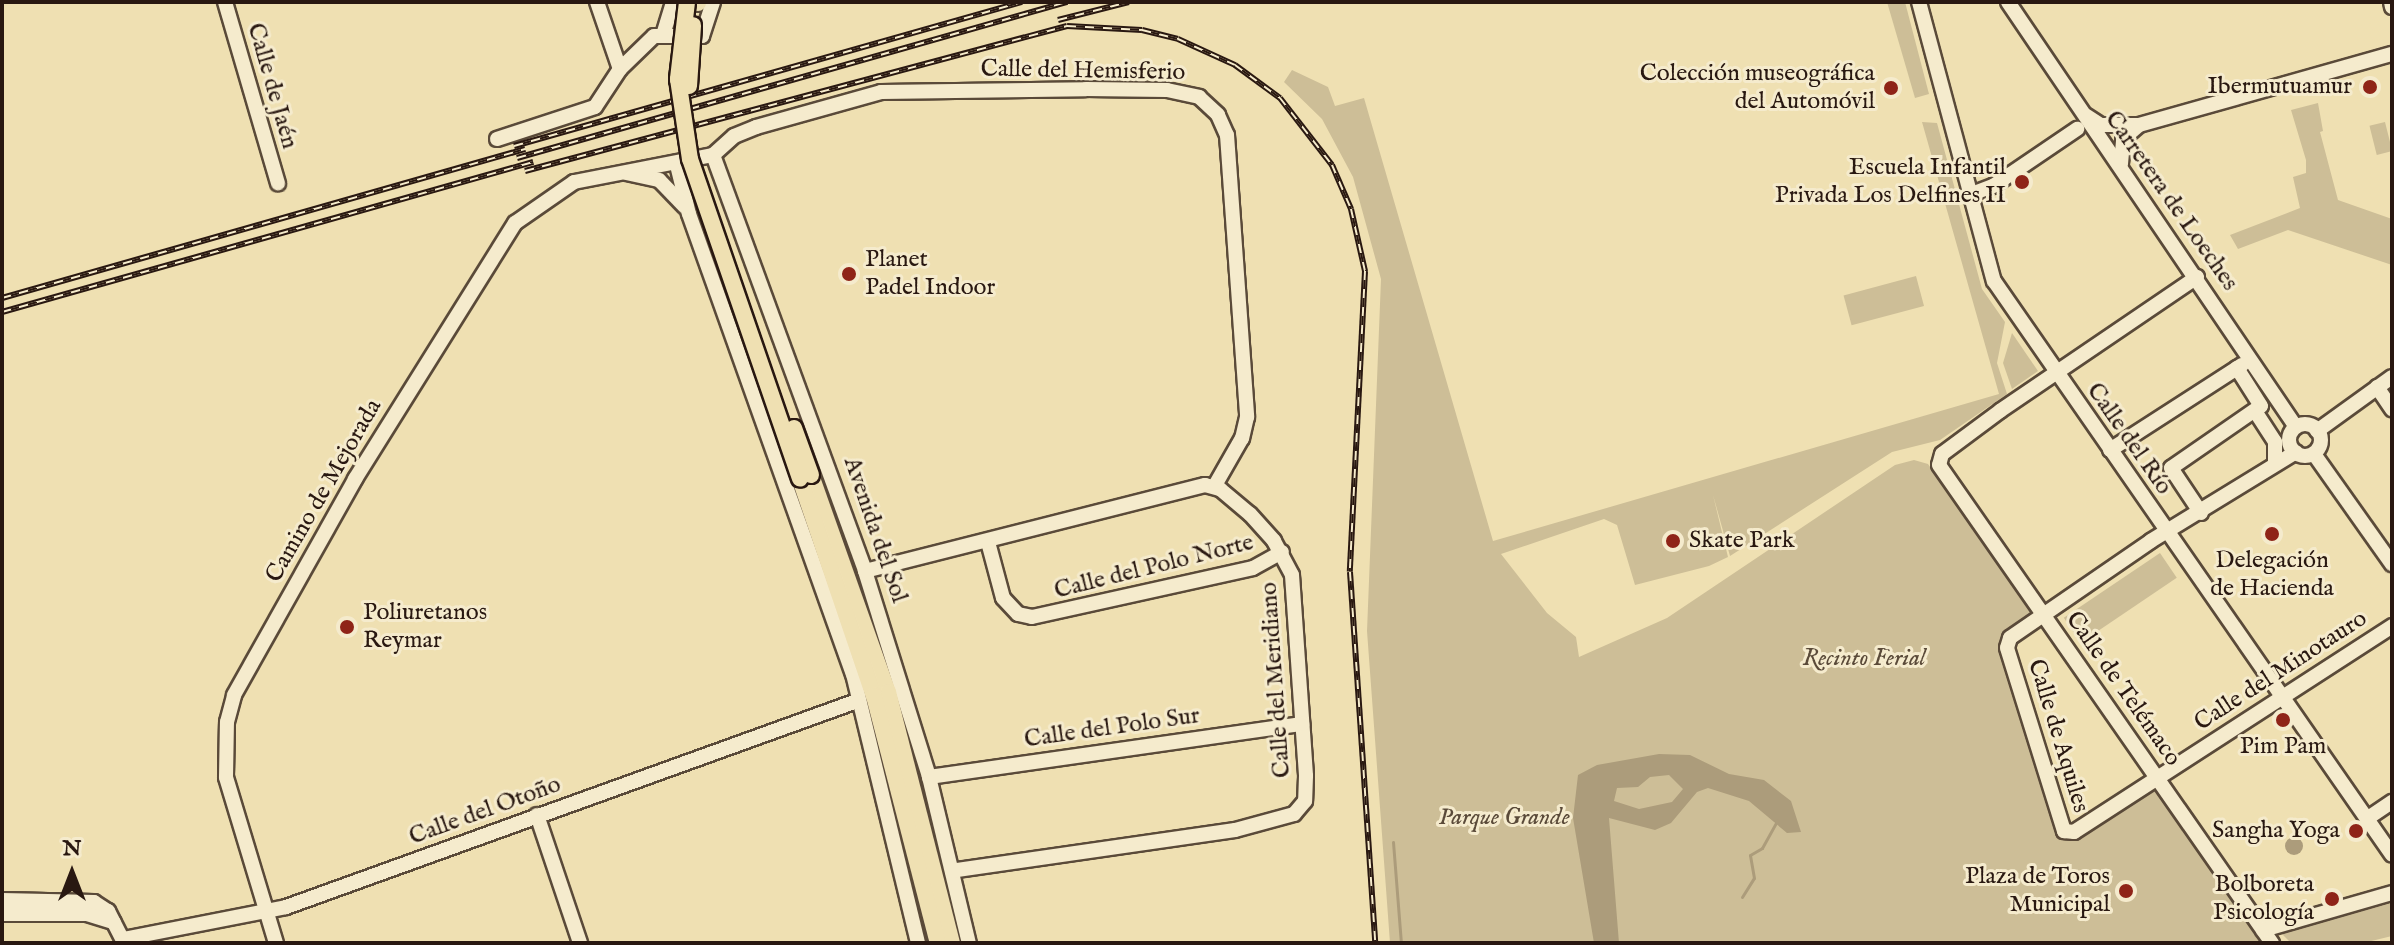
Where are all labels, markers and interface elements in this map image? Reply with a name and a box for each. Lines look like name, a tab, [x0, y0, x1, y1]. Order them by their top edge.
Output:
street label: Calle de Jaén	[240, 20, 304, 152]
street label: Calle del Hemisferio	[980, 55, 1186, 87]
place label: Colección museográfica del Automóvil	[1640, 60, 1875, 116]
place label: Ibermutuamur	[2208, 73, 2352, 101]
marker: Ibermutuamur	[2359, 76, 2381, 98]
marker: Colección museográfica del Automóvil	[1882, 79, 1900, 97]
street label: Carretera de Loeches	[2098, 106, 2244, 296]
place label: Escuela Infantil Privada Los Delfines II	[1775, 154, 2006, 210]
marker: Escuela Infantil Privada Los Delfines II	[2013, 173, 2031, 191]
place label: Planet Padel Indoor	[865, 246, 995, 302]
marker: Planet Padel Indoor	[840, 265, 858, 283]
street label: Calle del Río	[2080, 378, 2178, 500]
street label: Camino de Mejorada	[260, 394, 388, 588]
street label: Avenida del Sol	[837, 453, 913, 607]
marker: Delegación de Hacienda	[2263, 525, 2281, 543]
place label: Skate Park	[1689, 527, 1795, 555]
street label: Calle del Polo Norte	[1051, 528, 1257, 606]
marker: Skate Park	[1664, 532, 1682, 550]
place label: Delegación de Hacienda	[2210, 547, 2334, 603]
street label: Calle del Meridiano	[1255, 581, 1297, 779]
place label: Poliuretanos Reymar	[363, 599, 487, 655]
street label: Calle del Minotauro	[2189, 604, 2373, 738]
street label: Calle de Telémaco	[2059, 606, 2187, 772]
marker: Poliuretanos Reymar	[338, 618, 356, 636]
park label: Recinto Ferial	[1803, 645, 1925, 673]
street label: Calle de Aquiles	[2021, 656, 2095, 816]
street label: Calle del Polo Sur	[1022, 701, 1202, 755]
marker: Pim Pam	[2274, 711, 2292, 729]
place label: Pim Pam	[2240, 733, 2326, 761]
street label: Calle del Otoño	[405, 770, 565, 852]
park label: Parque Grande	[1438, 804, 1570, 832]
place label: Sangha Yoga	[2212, 817, 2340, 845]
marker: Sangha Yoga	[2347, 822, 2365, 840]
north arrow	[32, 833, 112, 913]
text: N	[62, 835, 82, 863]
place label: Plaza de Toros Municipal	[1965, 863, 2110, 919]
place label: Bolboreta Psicología	[2213, 871, 2314, 927]
marker: Plaza de Toros Municipal	[2117, 882, 2135, 900]
marker: Bolboreta Psicología	[2321, 888, 2343, 910]

